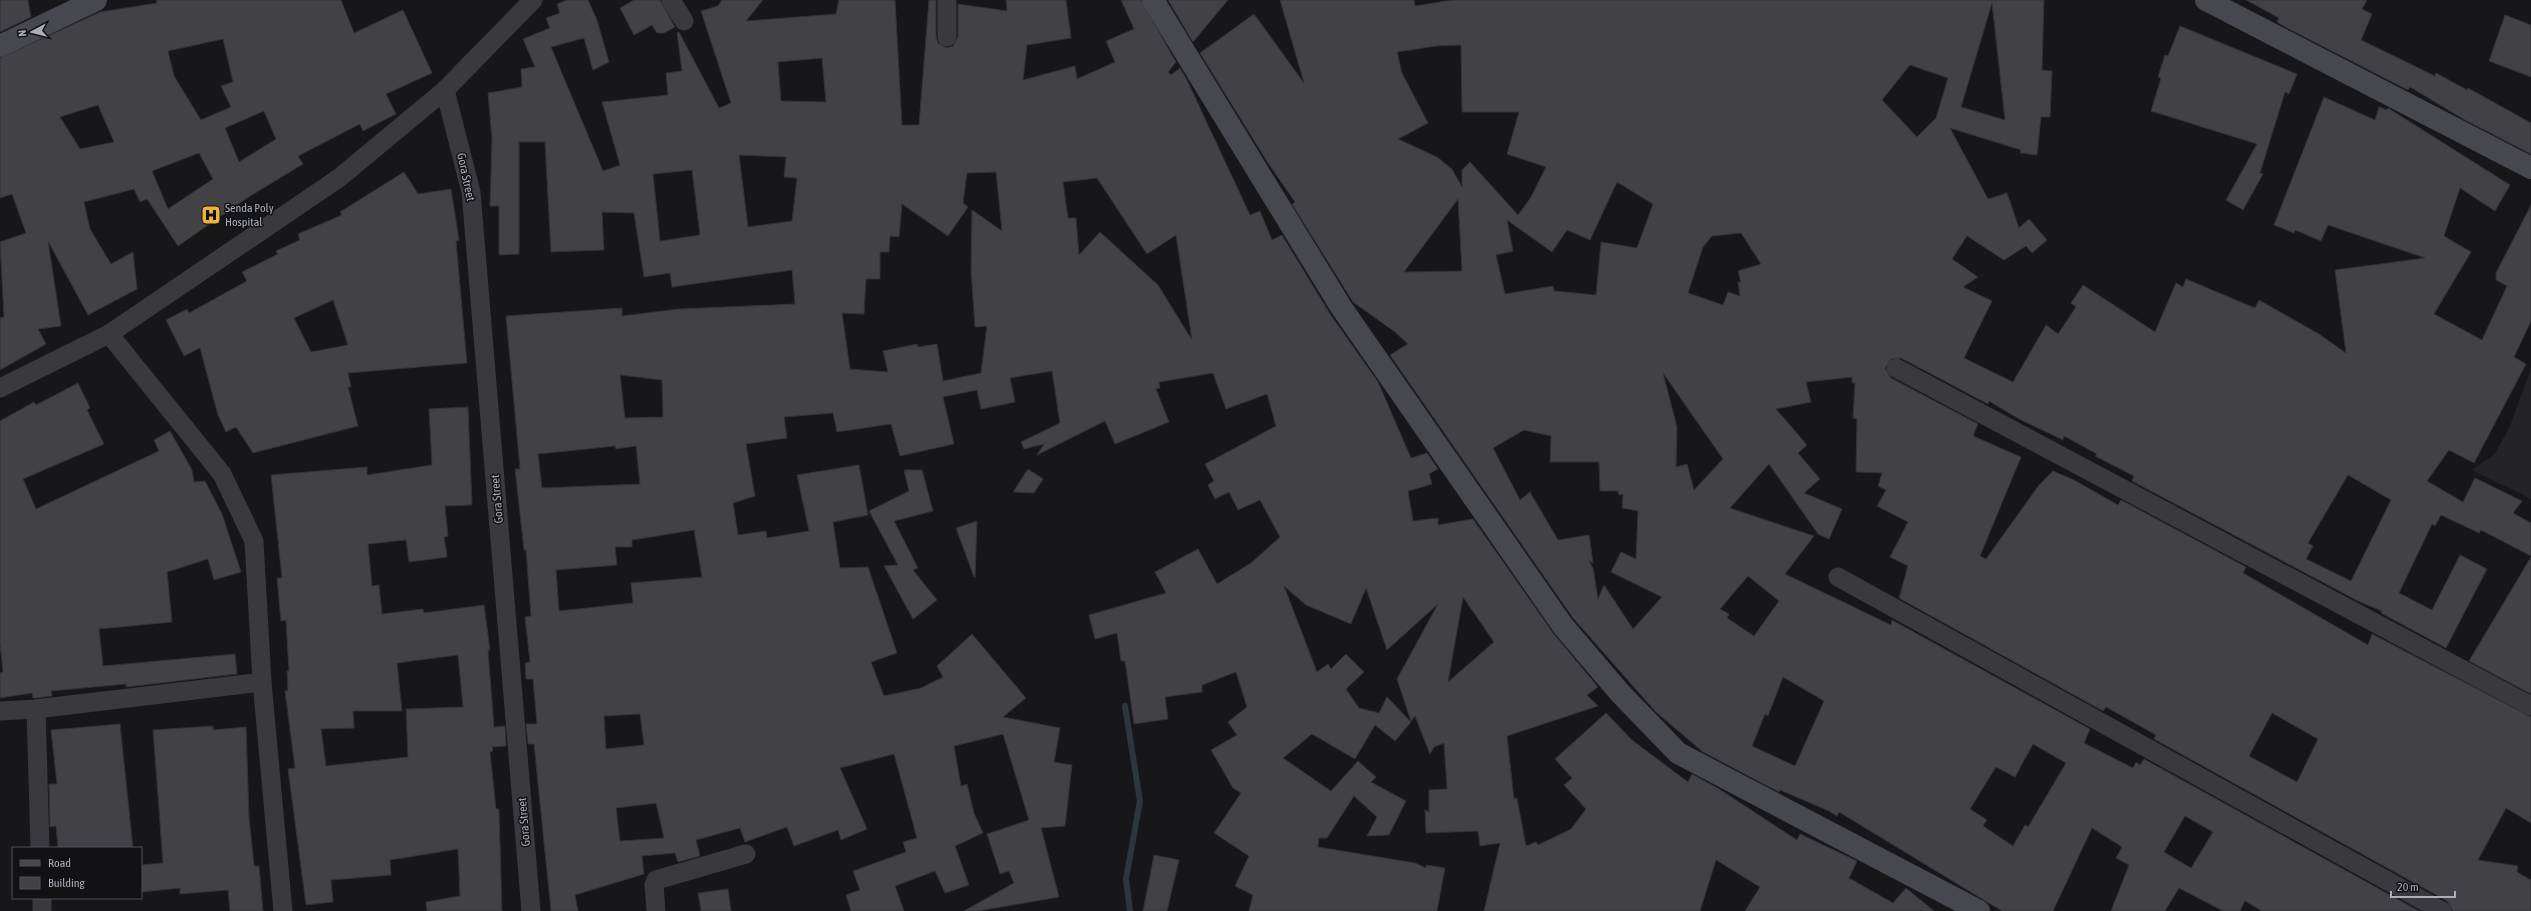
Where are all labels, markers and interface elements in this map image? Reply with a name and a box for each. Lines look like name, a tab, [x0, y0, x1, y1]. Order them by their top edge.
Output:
north arrow	[12, 12, 52, 52]
text: N	[16, 29, 28, 37]
street label: Gora Street	[454, 152, 478, 203]
place label: Senda Poly Hospital	[225, 201, 274, 229]
hospital icon: Senda Poly Hospital	[200, 204, 222, 226]
street label: Gora Street	[488, 474, 506, 524]
street label: Gora Street	[515, 797, 533, 847]
legend	[12, 847, 142, 899]
text: Road	[48, 856, 71, 870]
scale bar	[2391, 873, 2455, 899]
text: Building	[48, 876, 86, 890]
text: 20 m	[2397, 880, 2419, 894]

